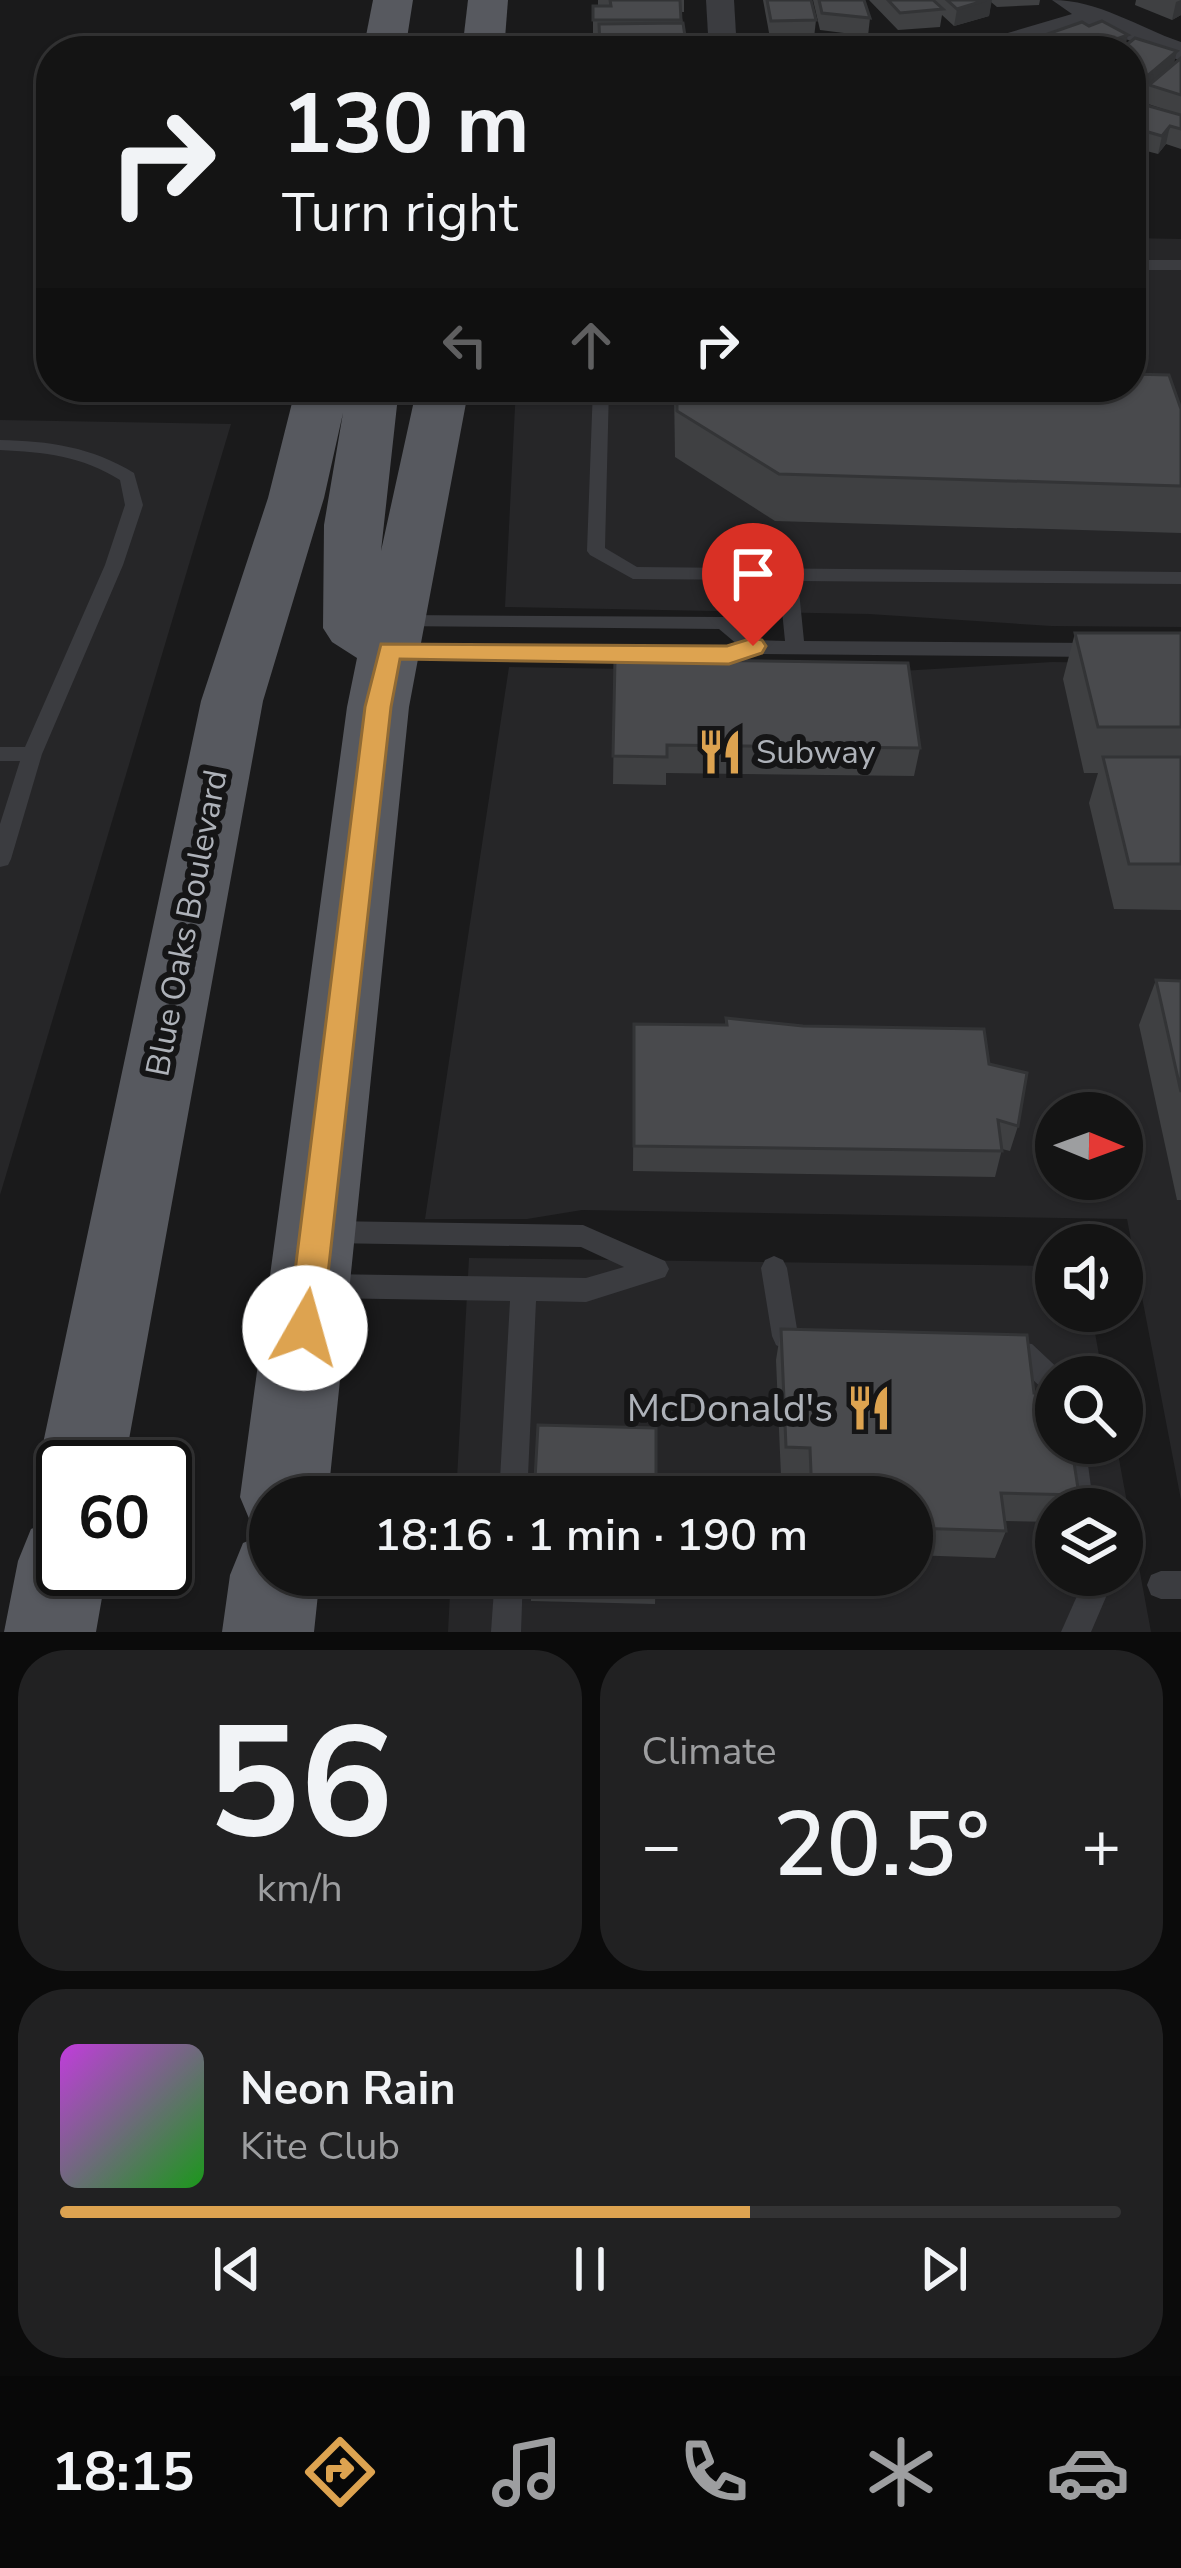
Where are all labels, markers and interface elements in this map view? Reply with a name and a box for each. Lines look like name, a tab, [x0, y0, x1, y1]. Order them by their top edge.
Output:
text: 130 m	[282, 67, 530, 182]
icon: right	[84, 84, 240, 240]
text: Turn right	[282, 176, 518, 250]
icon: left	[432, 312, 498, 378]
icon: ahead	[558, 312, 624, 378]
icon: right	[684, 312, 750, 378]
pin	[702, 523, 804, 646]
icon: arrive	[720, 541, 786, 607]
restaurant icon: Subway	[695, 727, 745, 777]
place label: Subway	[756, 730, 876, 775]
street label: Blue Oaks Boulevard	[135, 766, 239, 1080]
north arrow	[1035, 1092, 1143, 1200]
map controls	[1035, 1092, 1143, 1596]
button: sound	[1035, 1224, 1143, 1332]
position arrow	[242, 1265, 368, 1391]
button: search	[1035, 1356, 1143, 1464]
place label: McDonald's	[627, 1382, 833, 1435]
restaurant icon: McDonald's	[844, 1383, 894, 1433]
speed limit sign: 60	[36, 1440, 192, 1596]
button: layers	[1035, 1488, 1143, 1596]
text: 18:16 · 1 min · 190 m	[374, 1505, 808, 1566]
text: 56	[206, 1677, 393, 1890]
text: Climate	[642, 1725, 777, 1778]
text: 20.5°	[773, 1784, 990, 1907]
text: −	[642, 1801, 681, 1891]
text: +	[1081, 1801, 1121, 1891]
text: km/h	[257, 1862, 343, 1915]
text: Neon Rain	[240, 2059, 456, 2120]
text: Kite Club	[240, 2120, 400, 2173]
icon: previous	[204, 2236, 270, 2302]
icon: pause	[557, 2236, 623, 2302]
icon: next	[911, 2236, 977, 2302]
icon: directions	[298, 2430, 382, 2514]
icon: music	[485, 2430, 569, 2514]
icon: phone	[672, 2430, 756, 2514]
icon: climate	[859, 2430, 943, 2514]
icon: car	[1046, 2430, 1130, 2514]
text: 18:15	[52, 2435, 195, 2509]

